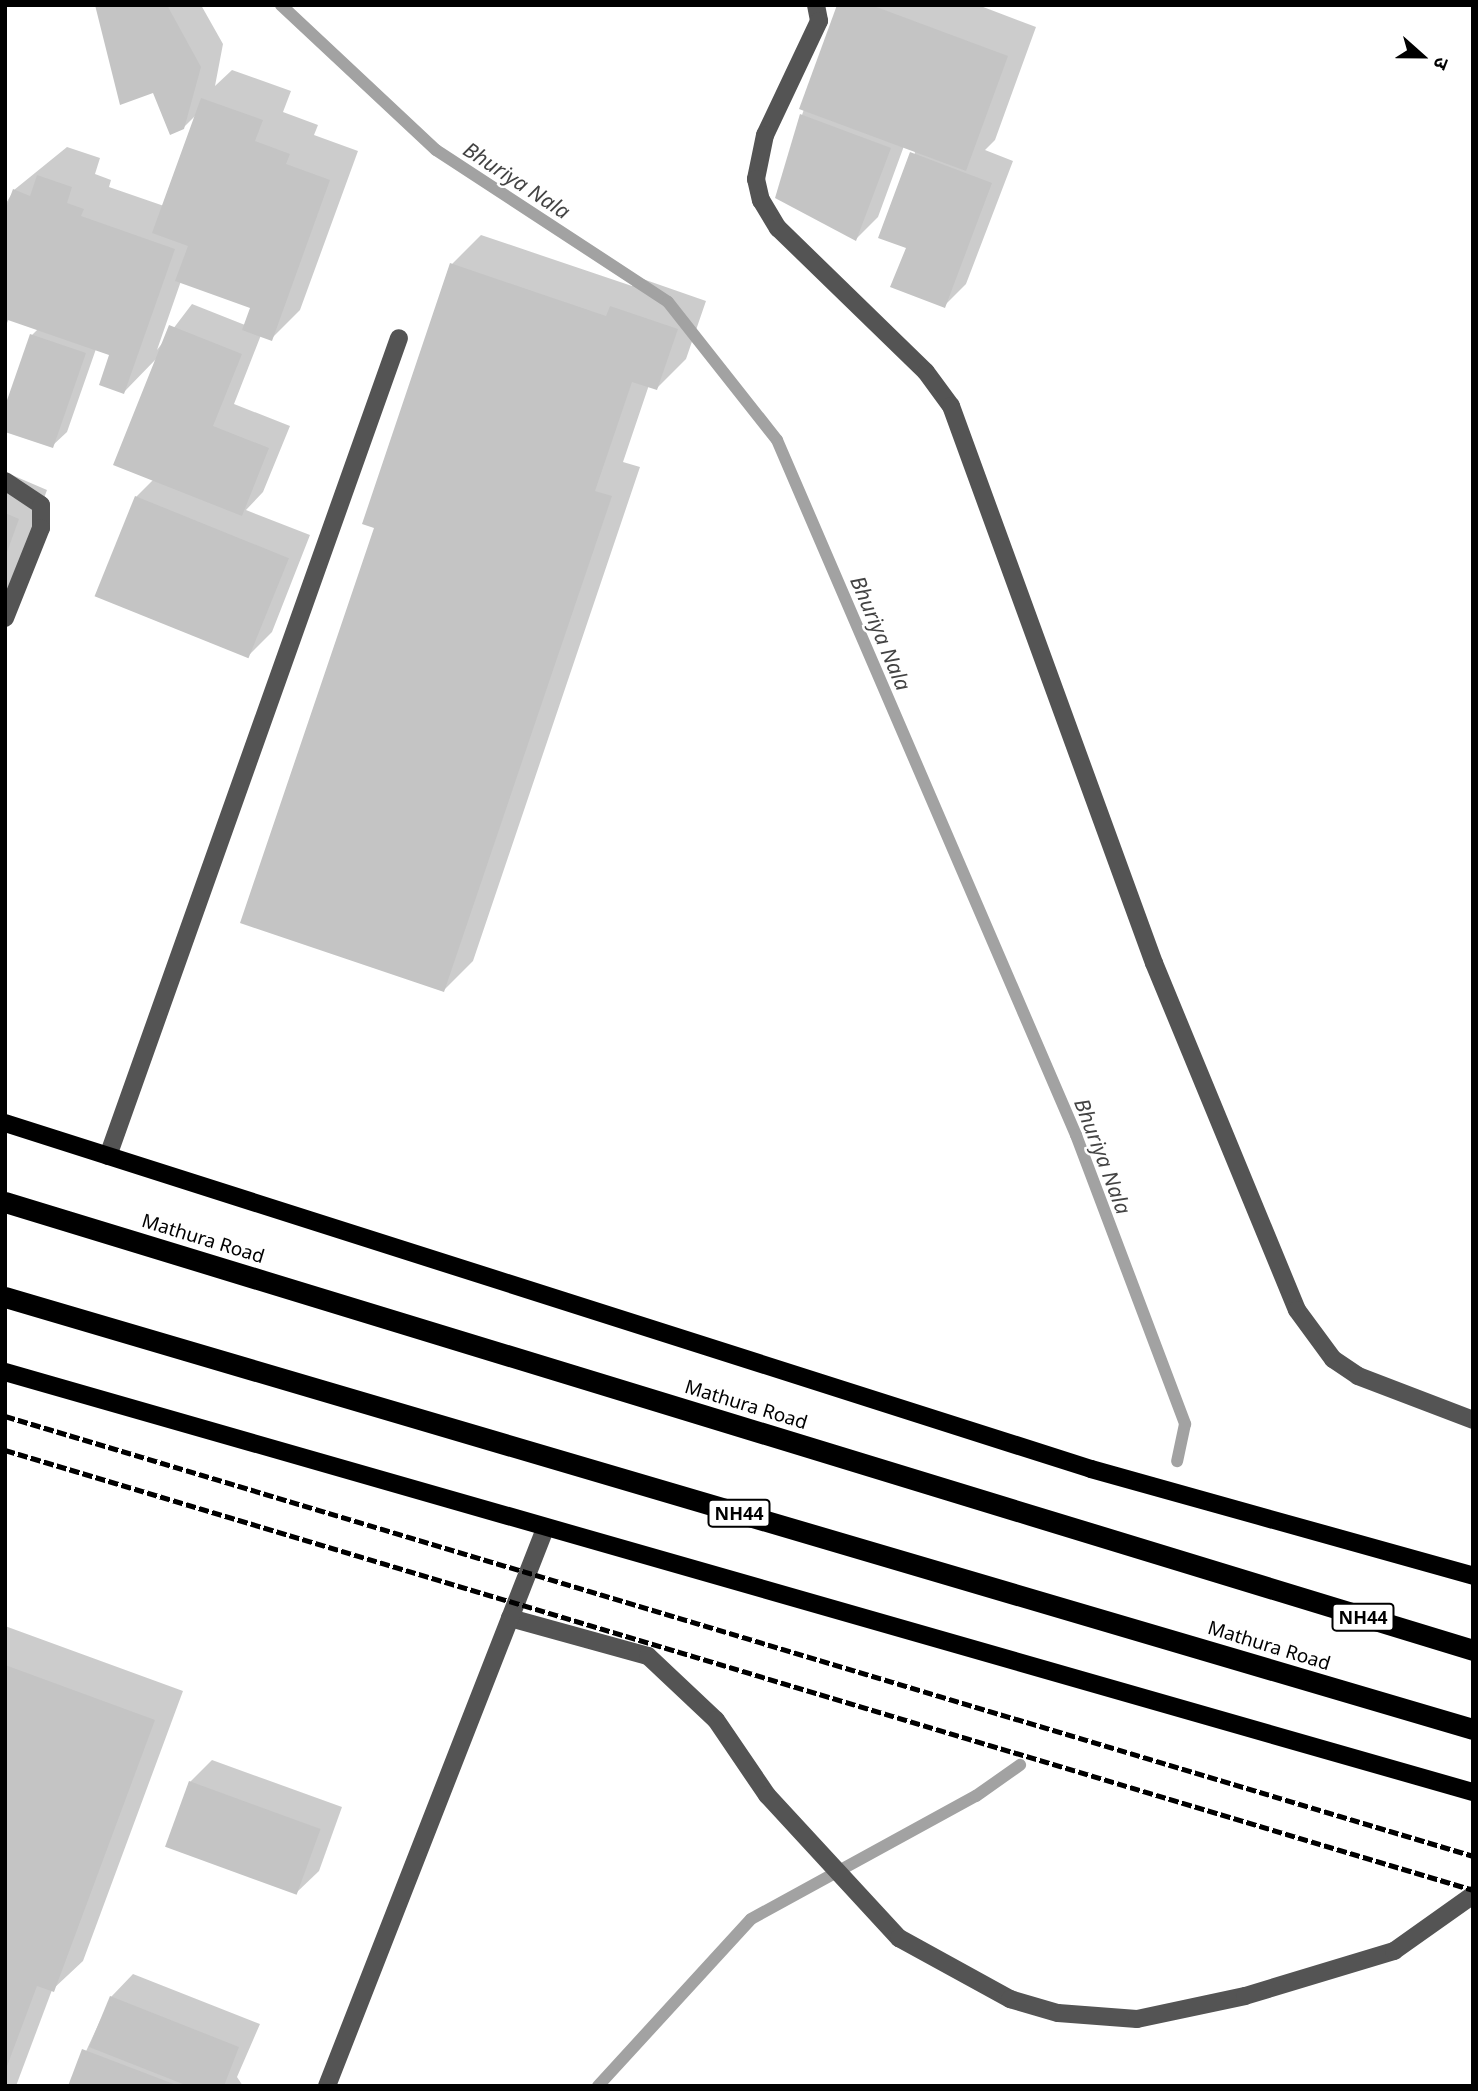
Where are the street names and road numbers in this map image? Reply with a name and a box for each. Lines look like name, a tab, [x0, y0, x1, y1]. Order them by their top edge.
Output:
street label: Mathura Road	[139, 1210, 267, 1268]
street label: Mathura Road	[682, 1376, 810, 1434]
road number: NH44	[708, 1498, 770, 1528]
road number: NH44	[1332, 1602, 1394, 1632]
street label: Mathura Road	[1205, 1617, 1333, 1675]

